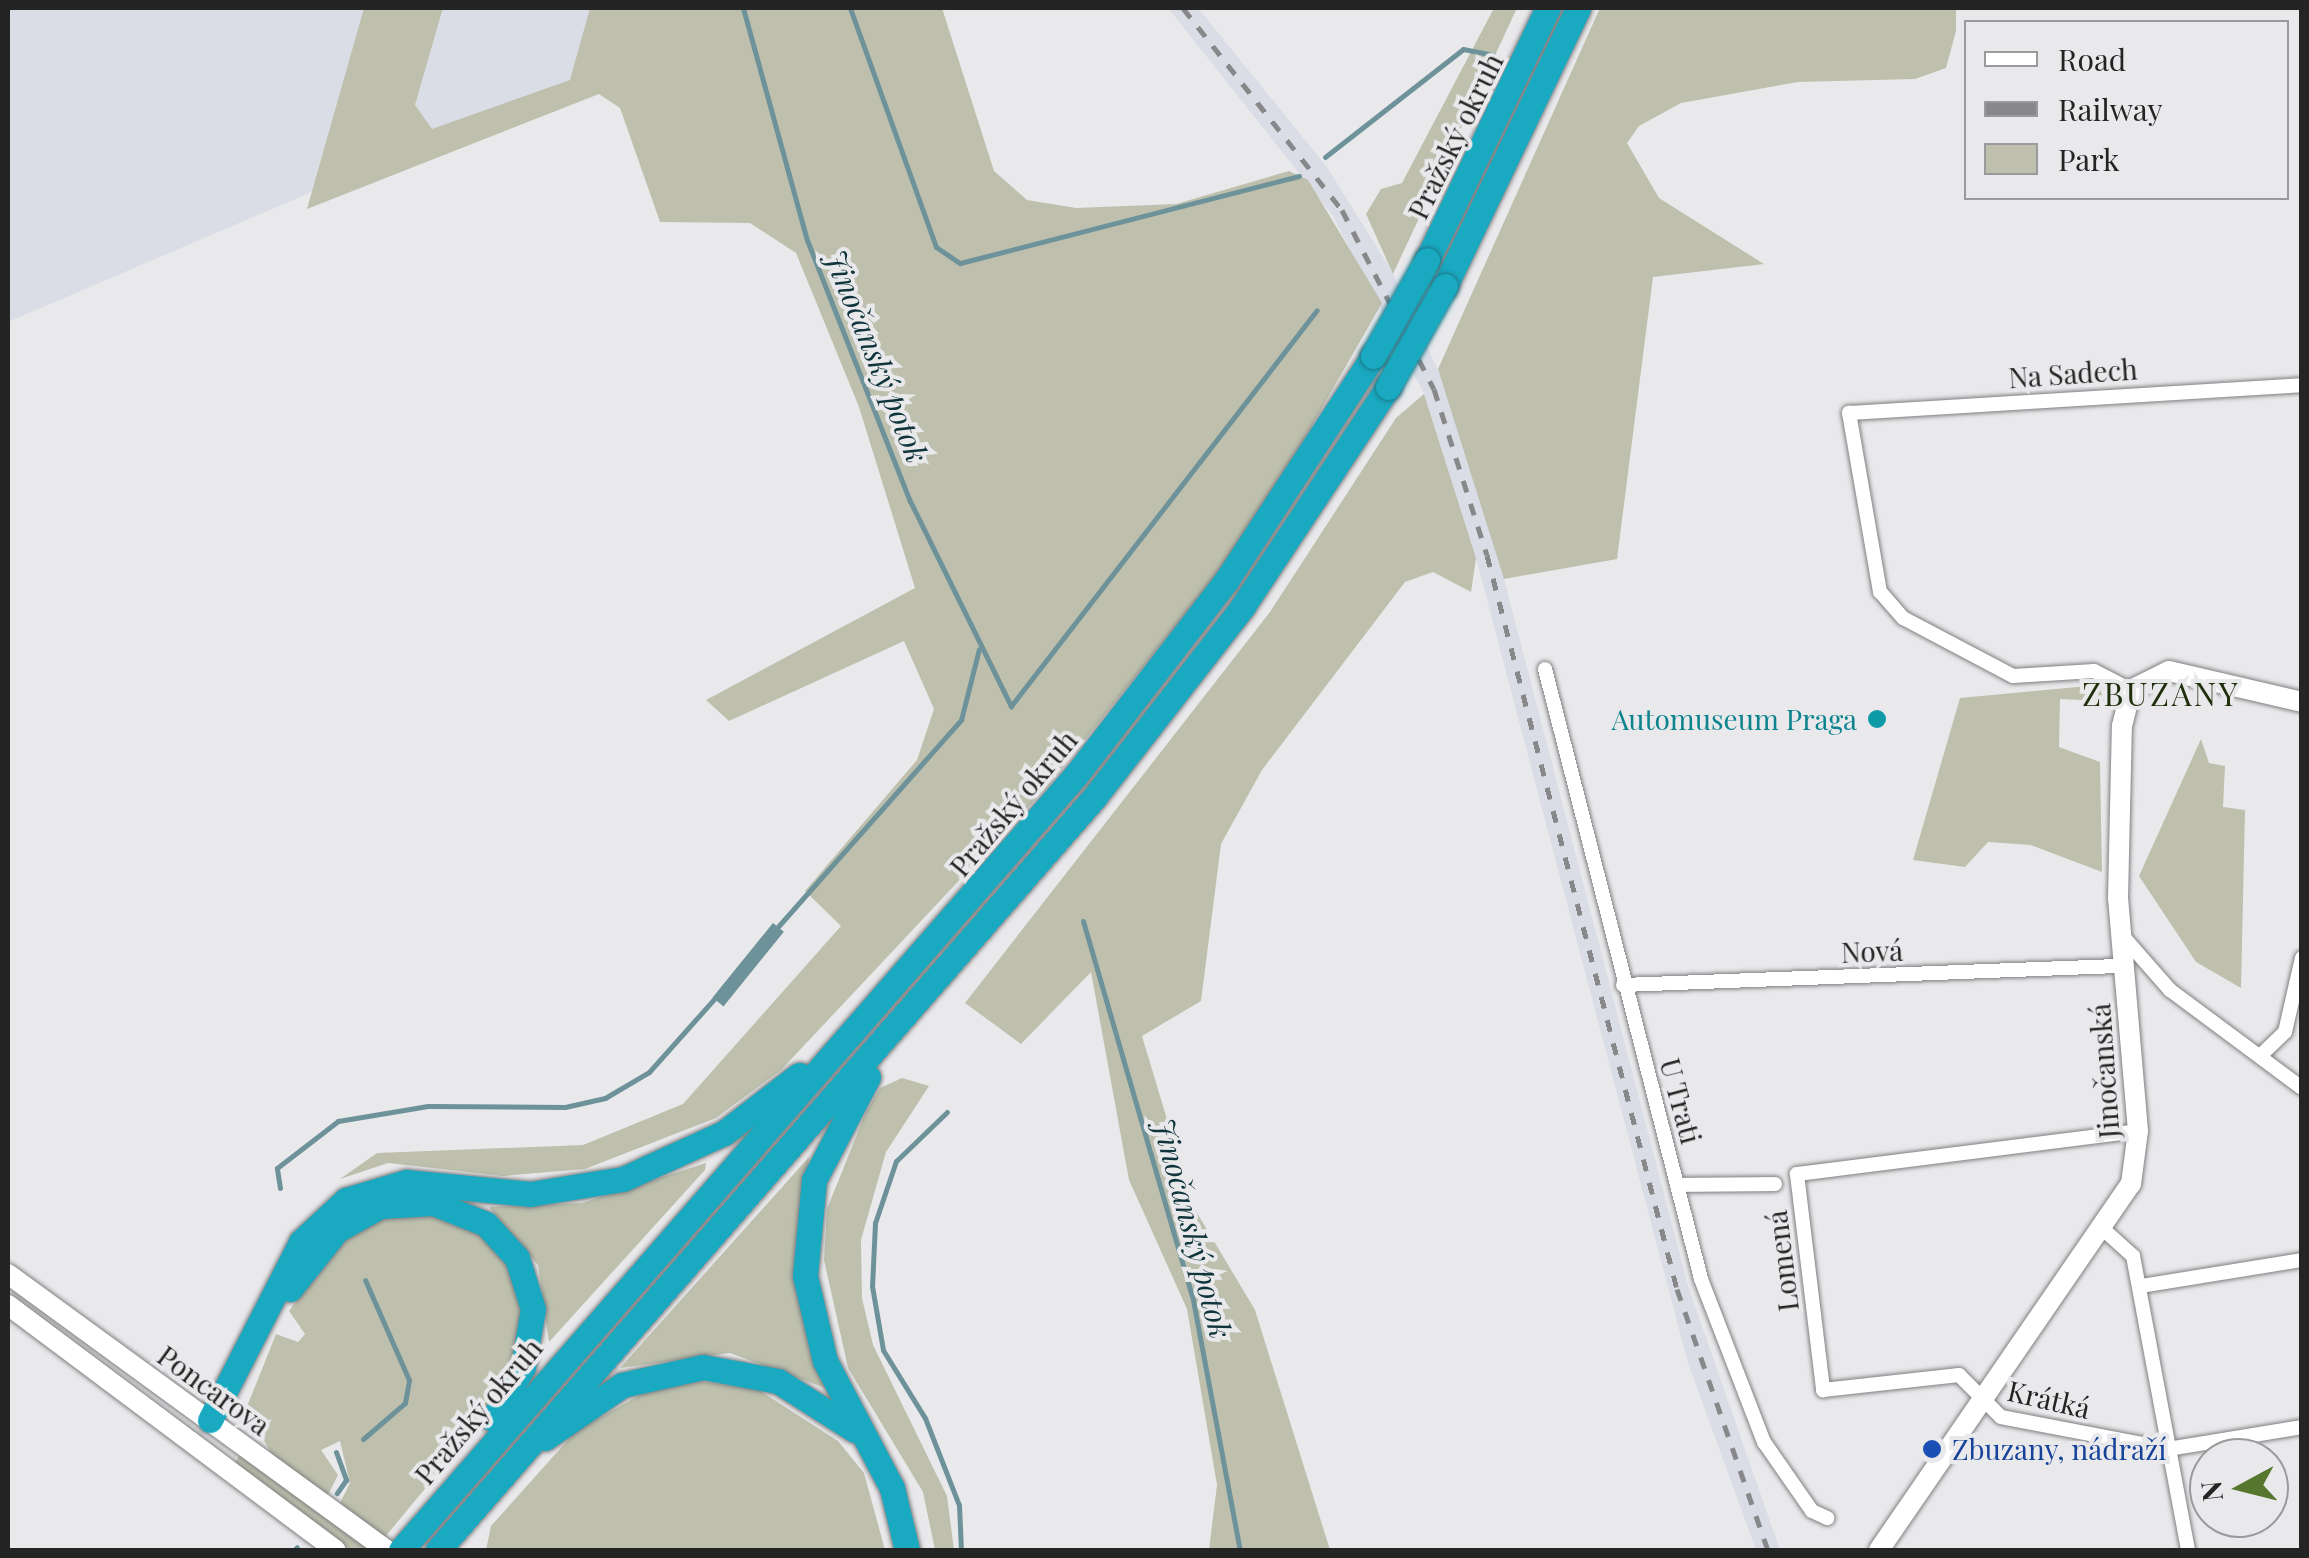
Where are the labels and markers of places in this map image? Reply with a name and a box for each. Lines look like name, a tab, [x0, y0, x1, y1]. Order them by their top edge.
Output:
place label: Automuseum Praga	[1612, 702, 1857, 736]
marker: Automuseum Praga	[1866, 708, 1888, 730]
place label: Zbuzany, nádraží	[1952, 1432, 2166, 1466]
marker: Zbuzany, nádraží	[1921, 1438, 1943, 1460]

